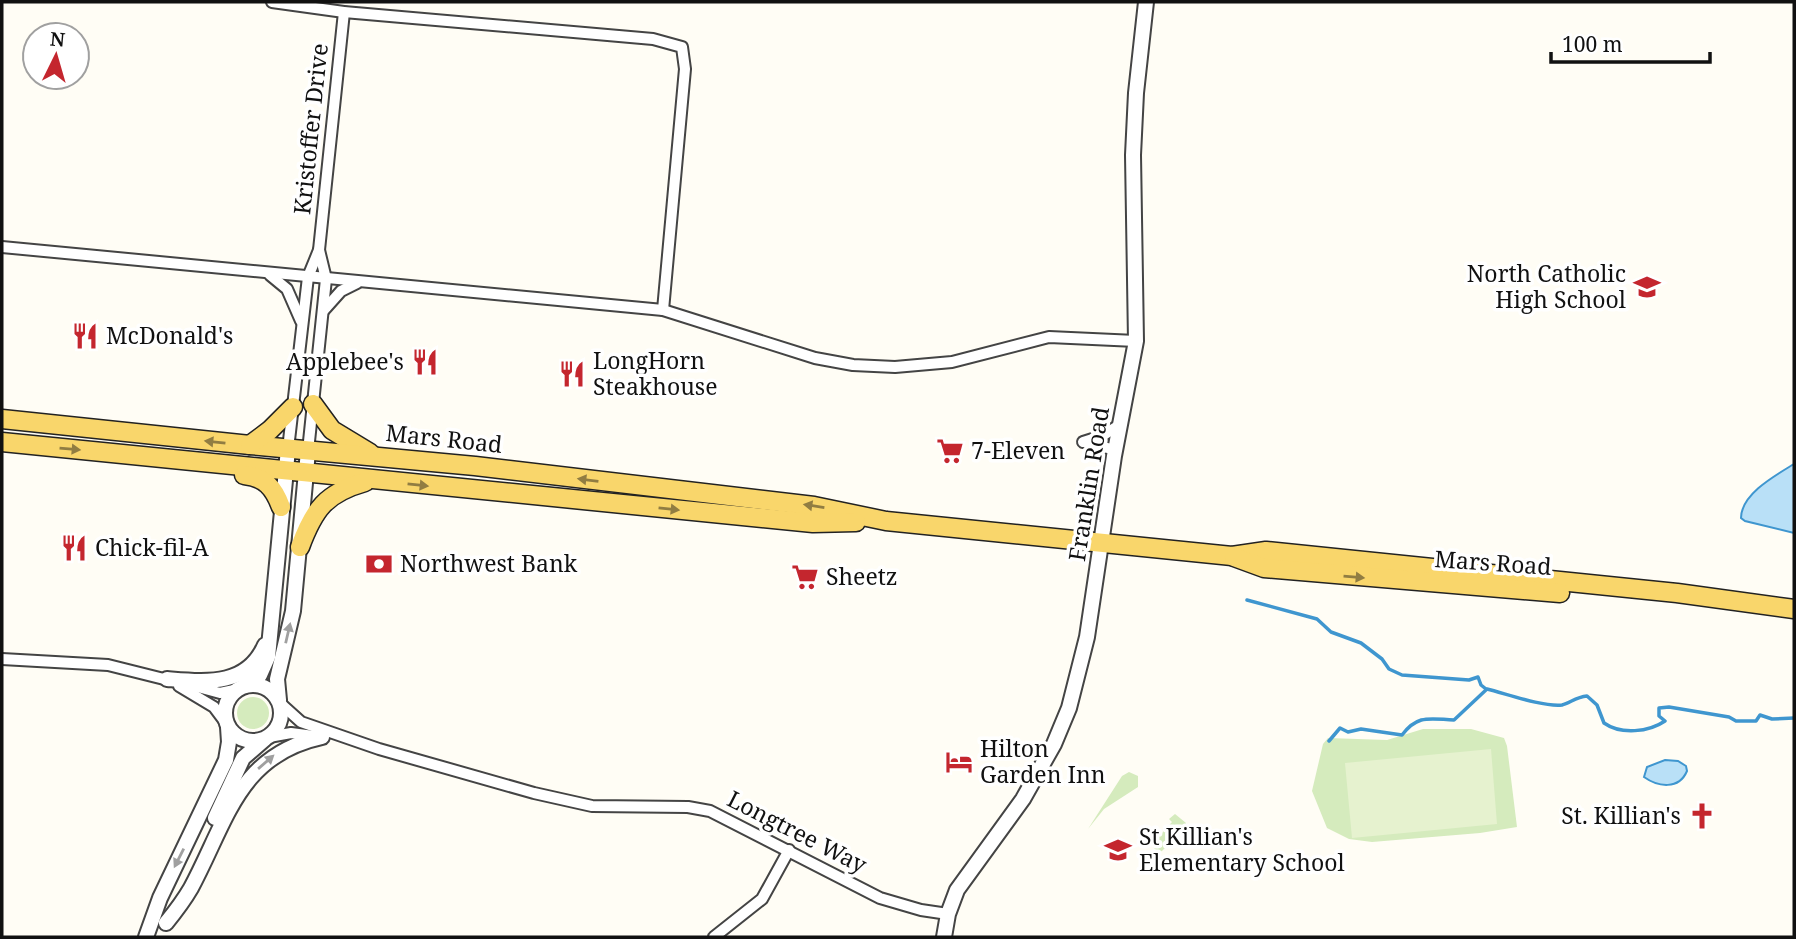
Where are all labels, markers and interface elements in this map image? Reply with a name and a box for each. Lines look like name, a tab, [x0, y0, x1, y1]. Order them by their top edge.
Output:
north arrow	[21, 21, 91, 91]
scale bar	[1551, 21, 1710, 65]
text: N	[49, 25, 66, 53]
text: 100 m	[1562, 30, 1623, 58]
street label: Kristoffer Drive	[285, 42, 335, 216]
place label: North Catholic High School	[1467, 257, 1626, 315]
school or university icon: North Catholic High School	[1632, 272, 1662, 302]
place label: McDonald's	[106, 319, 233, 351]
restaurant icon: McDonald's	[70, 321, 100, 351]
place label: LongHorn Steakhouse	[593, 344, 717, 402]
place label: Applebee's	[286, 345, 404, 377]
restaurant icon: Applebee's	[410, 347, 440, 377]
restaurant icon: LongHorn Steakhouse	[557, 359, 587, 389]
street label: Franklin Road	[1060, 404, 1116, 563]
street label: Mars Road	[384, 416, 504, 460]
place label: 7-Eleven	[971, 434, 1065, 466]
one-way arrow	[204, 436, 226, 447]
supermarket icon: 7-Eleven	[935, 436, 965, 466]
one-way arrow	[59, 444, 81, 455]
one-way arrow	[577, 474, 599, 485]
one-way arrow	[407, 479, 429, 490]
one-way arrow	[803, 500, 825, 511]
one-way arrow	[658, 504, 680, 515]
place label: Chick-fil-A	[95, 531, 209, 563]
restaurant icon: Chick-fil-A	[59, 533, 89, 563]
street label: Mars Road	[1434, 542, 1553, 582]
place label: Northwest Bank	[400, 547, 578, 579]
bank icon: Northwest Bank	[364, 549, 394, 579]
place label: Sheetz	[826, 560, 898, 592]
supermarket icon: Sheetz	[790, 562, 820, 592]
one-way arrow	[1343, 571, 1365, 582]
one-way arrow	[282, 622, 293, 644]
place label: Hilton Garden Inn	[980, 732, 1106, 790]
hotel icon: Hilton Garden Inn	[944, 747, 974, 777]
one-way arrow	[257, 755, 274, 770]
street label: Longtree Way	[722, 782, 873, 880]
place label: St. Killian's	[1561, 799, 1681, 831]
church icon: St. Killian's	[1687, 801, 1717, 831]
place label: St Killian's Elementary School	[1139, 820, 1345, 878]
school or university icon: St Killian's Elementary School	[1103, 835, 1133, 865]
one-way arrow	[174, 848, 185, 868]

